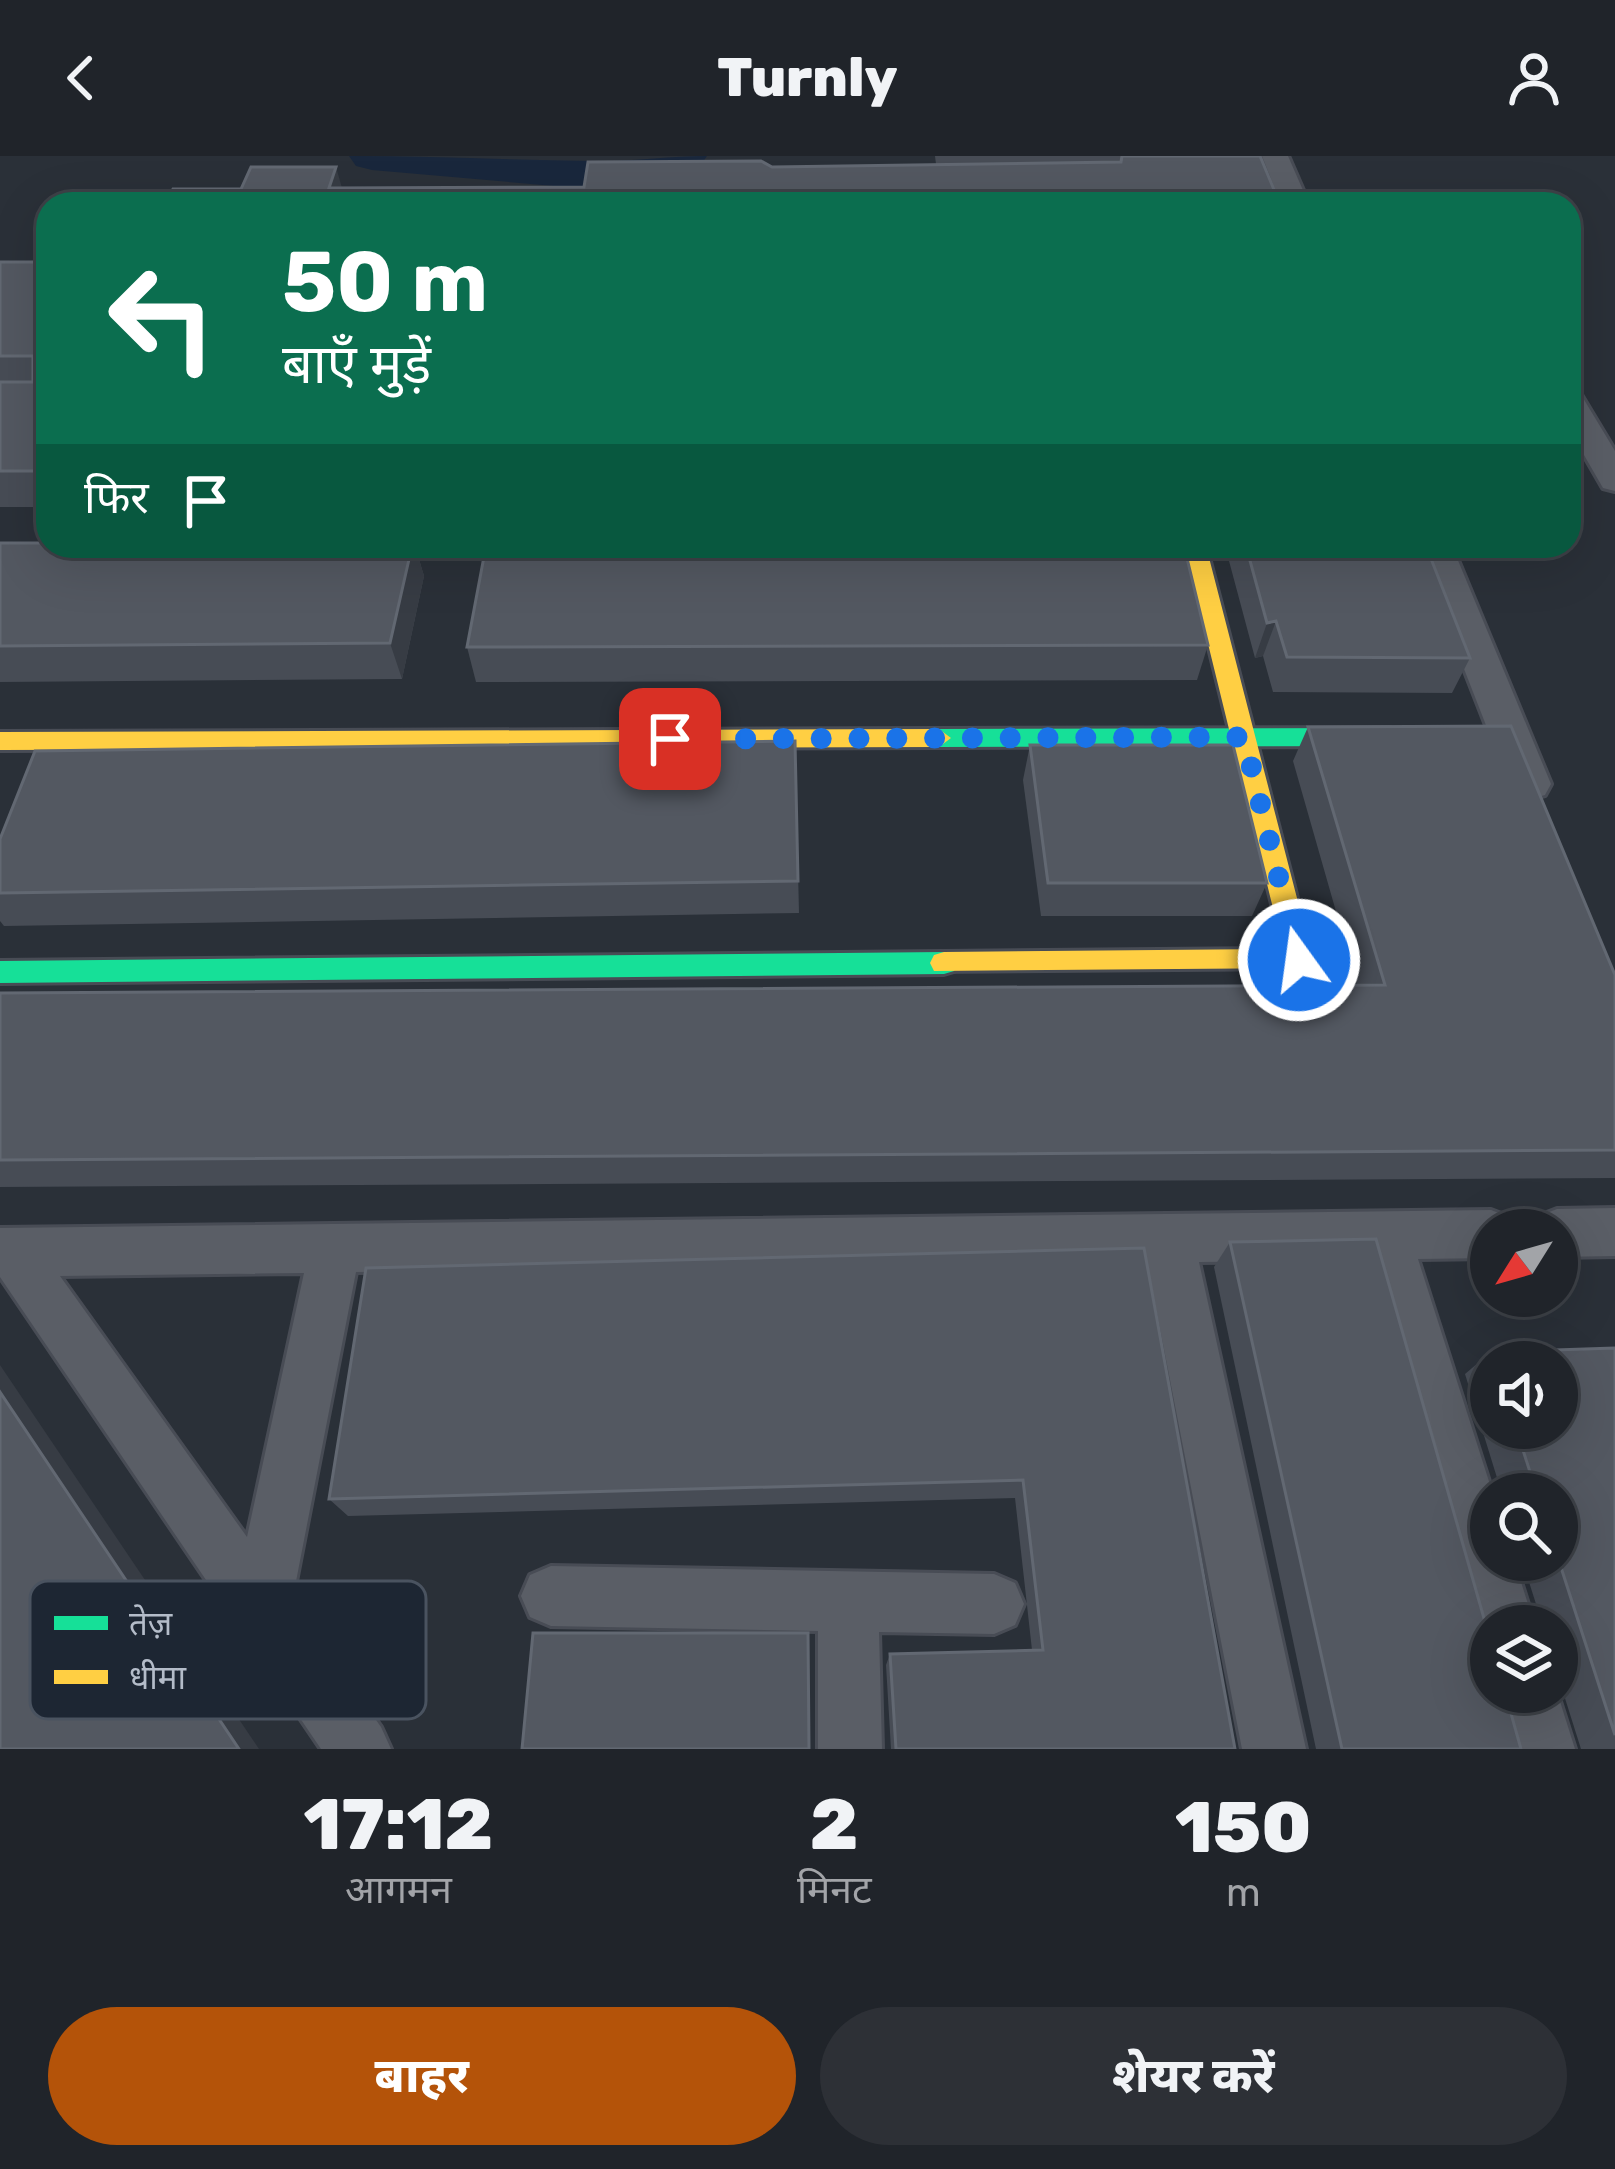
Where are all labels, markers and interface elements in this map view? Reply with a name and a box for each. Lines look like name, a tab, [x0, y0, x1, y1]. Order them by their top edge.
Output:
icon: back	[48, 45, 114, 111]
icon: person	[1501, 45, 1567, 111]
text: Turnly	[717, 46, 898, 110]
text: 50 m	[282, 232, 488, 332]
icon: left	[84, 240, 240, 396]
text: बाएँ मुड़ें	[282, 333, 431, 397]
icon: arrive	[173, 468, 239, 534]
text: फिर	[84, 471, 149, 524]
pin	[619, 688, 721, 790]
icon: arrive	[637, 706, 703, 772]
position arrow	[1236, 897, 1362, 1023]
north arrow	[1470, 1209, 1578, 1317]
map controls	[1470, 1209, 1578, 1713]
button: sound	[1470, 1341, 1578, 1449]
button: search	[1470, 1473, 1578, 1581]
legend	[30, 1581, 426, 1719]
text: तेज़	[129, 1604, 173, 1643]
button: layers	[1470, 1605, 1578, 1713]
text: धीमा	[129, 1658, 188, 1697]
text: 17:12	[304, 1782, 493, 1867]
text: 2	[810, 1782, 859, 1867]
text: 150	[1175, 1785, 1311, 1870]
text: आगमन	[345, 1867, 452, 1913]
text: मिनट	[797, 1867, 872, 1913]
text: m	[1226, 1870, 1261, 1916]
button: बाहर	[48, 2007, 796, 2145]
button: शेयर करें	[820, 2007, 1567, 2145]

